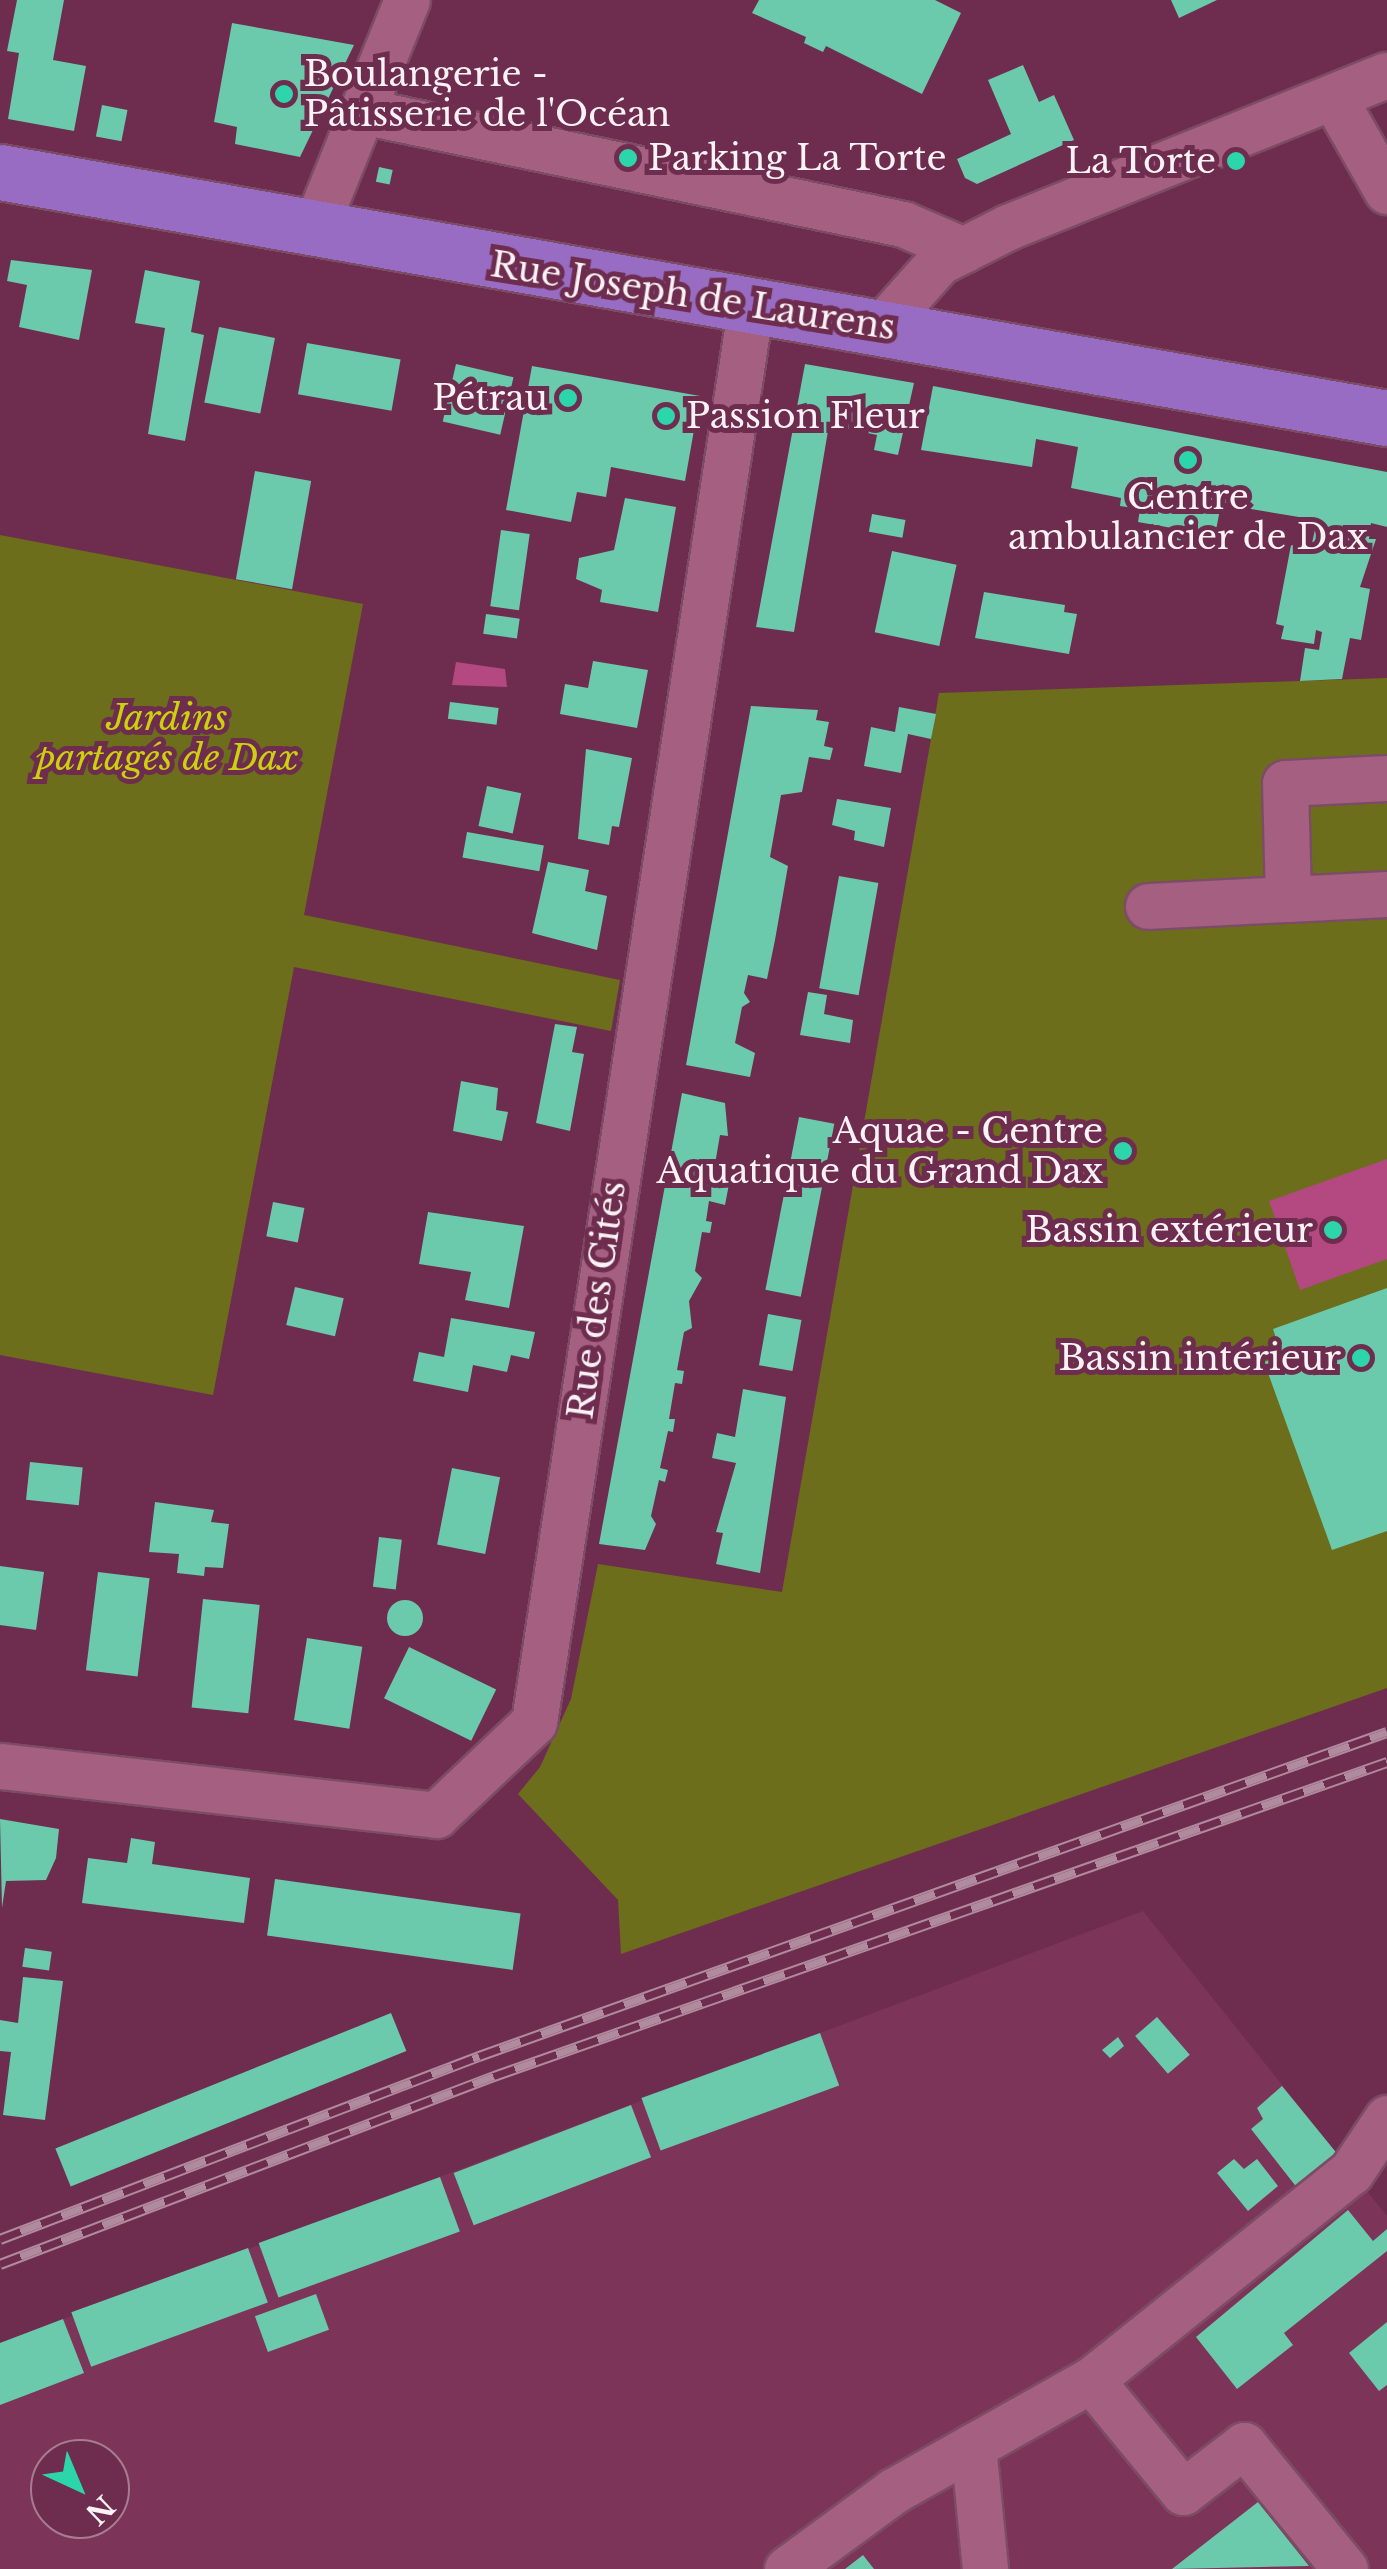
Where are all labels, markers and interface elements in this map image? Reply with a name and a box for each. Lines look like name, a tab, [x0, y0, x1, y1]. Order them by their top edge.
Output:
place label: Boulangerie - Pâtisserie de l'Océan	[304, 53, 670, 135]
marker: Boulangerie - Pâtisserie de l'Océan	[273, 83, 295, 105]
place label: Parking La Torte	[648, 137, 948, 179]
place label: La Torte	[1064, 140, 1216, 182]
marker: Parking La Torte	[617, 147, 639, 169]
marker: La Torte	[1225, 150, 1247, 172]
street label: Rue Joseph de Laurens	[488, 243, 898, 349]
place label: Pétrau	[432, 377, 548, 419]
marker: Pétrau	[557, 387, 579, 409]
place label: Passion Fleur	[686, 395, 925, 437]
marker: Passion Fleur	[655, 405, 677, 427]
marker: Centre ambulancier de Dax	[1177, 449, 1199, 471]
place label: Centre ambulancier de Dax	[1008, 476, 1368, 558]
park label: Jardins partagés de Dax	[36, 697, 298, 779]
place label: Aquae - Centre Aquatique du Grand Dax	[656, 1110, 1103, 1192]
marker: Aquae - Centre Aquatique du Grand Dax	[1112, 1140, 1134, 1162]
street label: Rue des Cités	[560, 1178, 634, 1422]
place label: Bassin extérieur	[1026, 1209, 1313, 1251]
marker: Bassin extérieur	[1322, 1219, 1344, 1241]
place label: Bassin intérieur	[1059, 1337, 1341, 1379]
marker: Bassin intérieur	[1350, 1347, 1372, 1369]
north arrow	[30, 2439, 130, 2539]
text: N	[78, 2488, 121, 2531]

